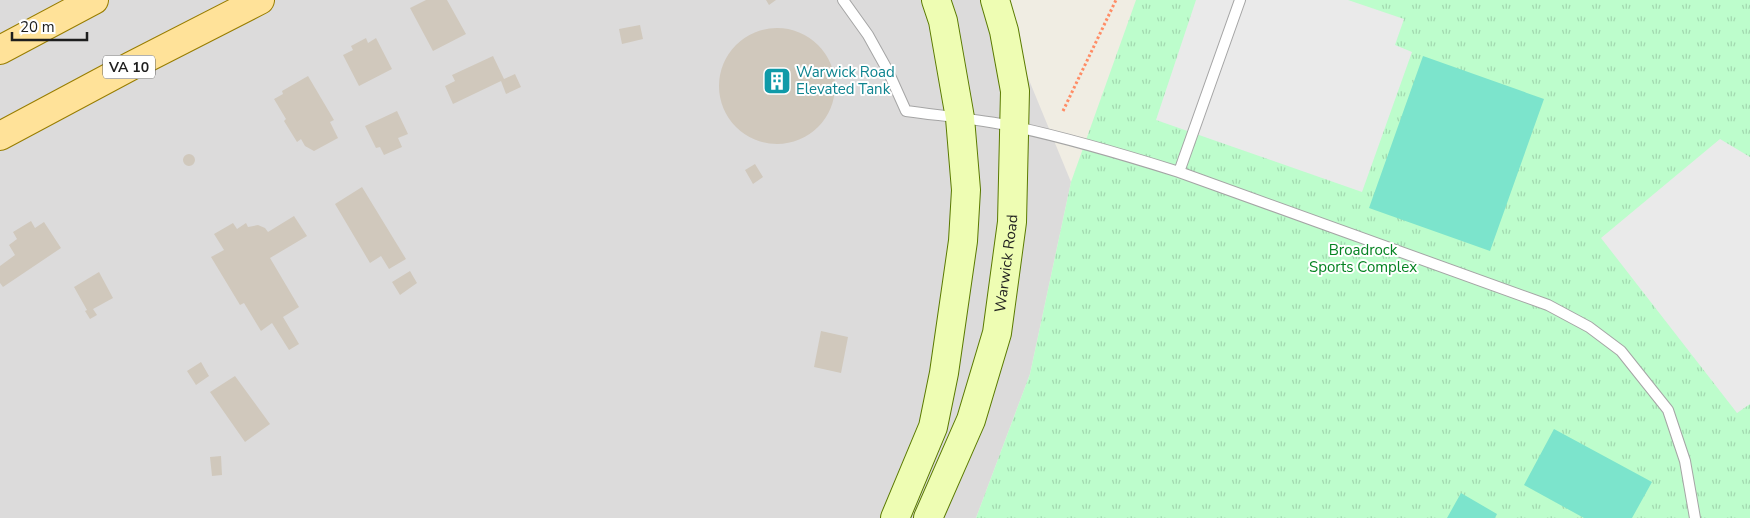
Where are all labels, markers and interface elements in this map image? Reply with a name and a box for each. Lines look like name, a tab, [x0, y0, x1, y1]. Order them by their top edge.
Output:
scale bar	[12, 10, 88, 42]
text: 20 m	[20, 17, 55, 37]
road number: VA 10	[103, 56, 155, 78]
place label: Warwick Road Elevated Tank	[796, 62, 895, 99]
building icon: Warwick Road Elevated Tank	[762, 66, 792, 96]
street label: Warwick Road	[990, 214, 1022, 314]
park label: Broadrock Sports Complex	[1309, 240, 1417, 277]

